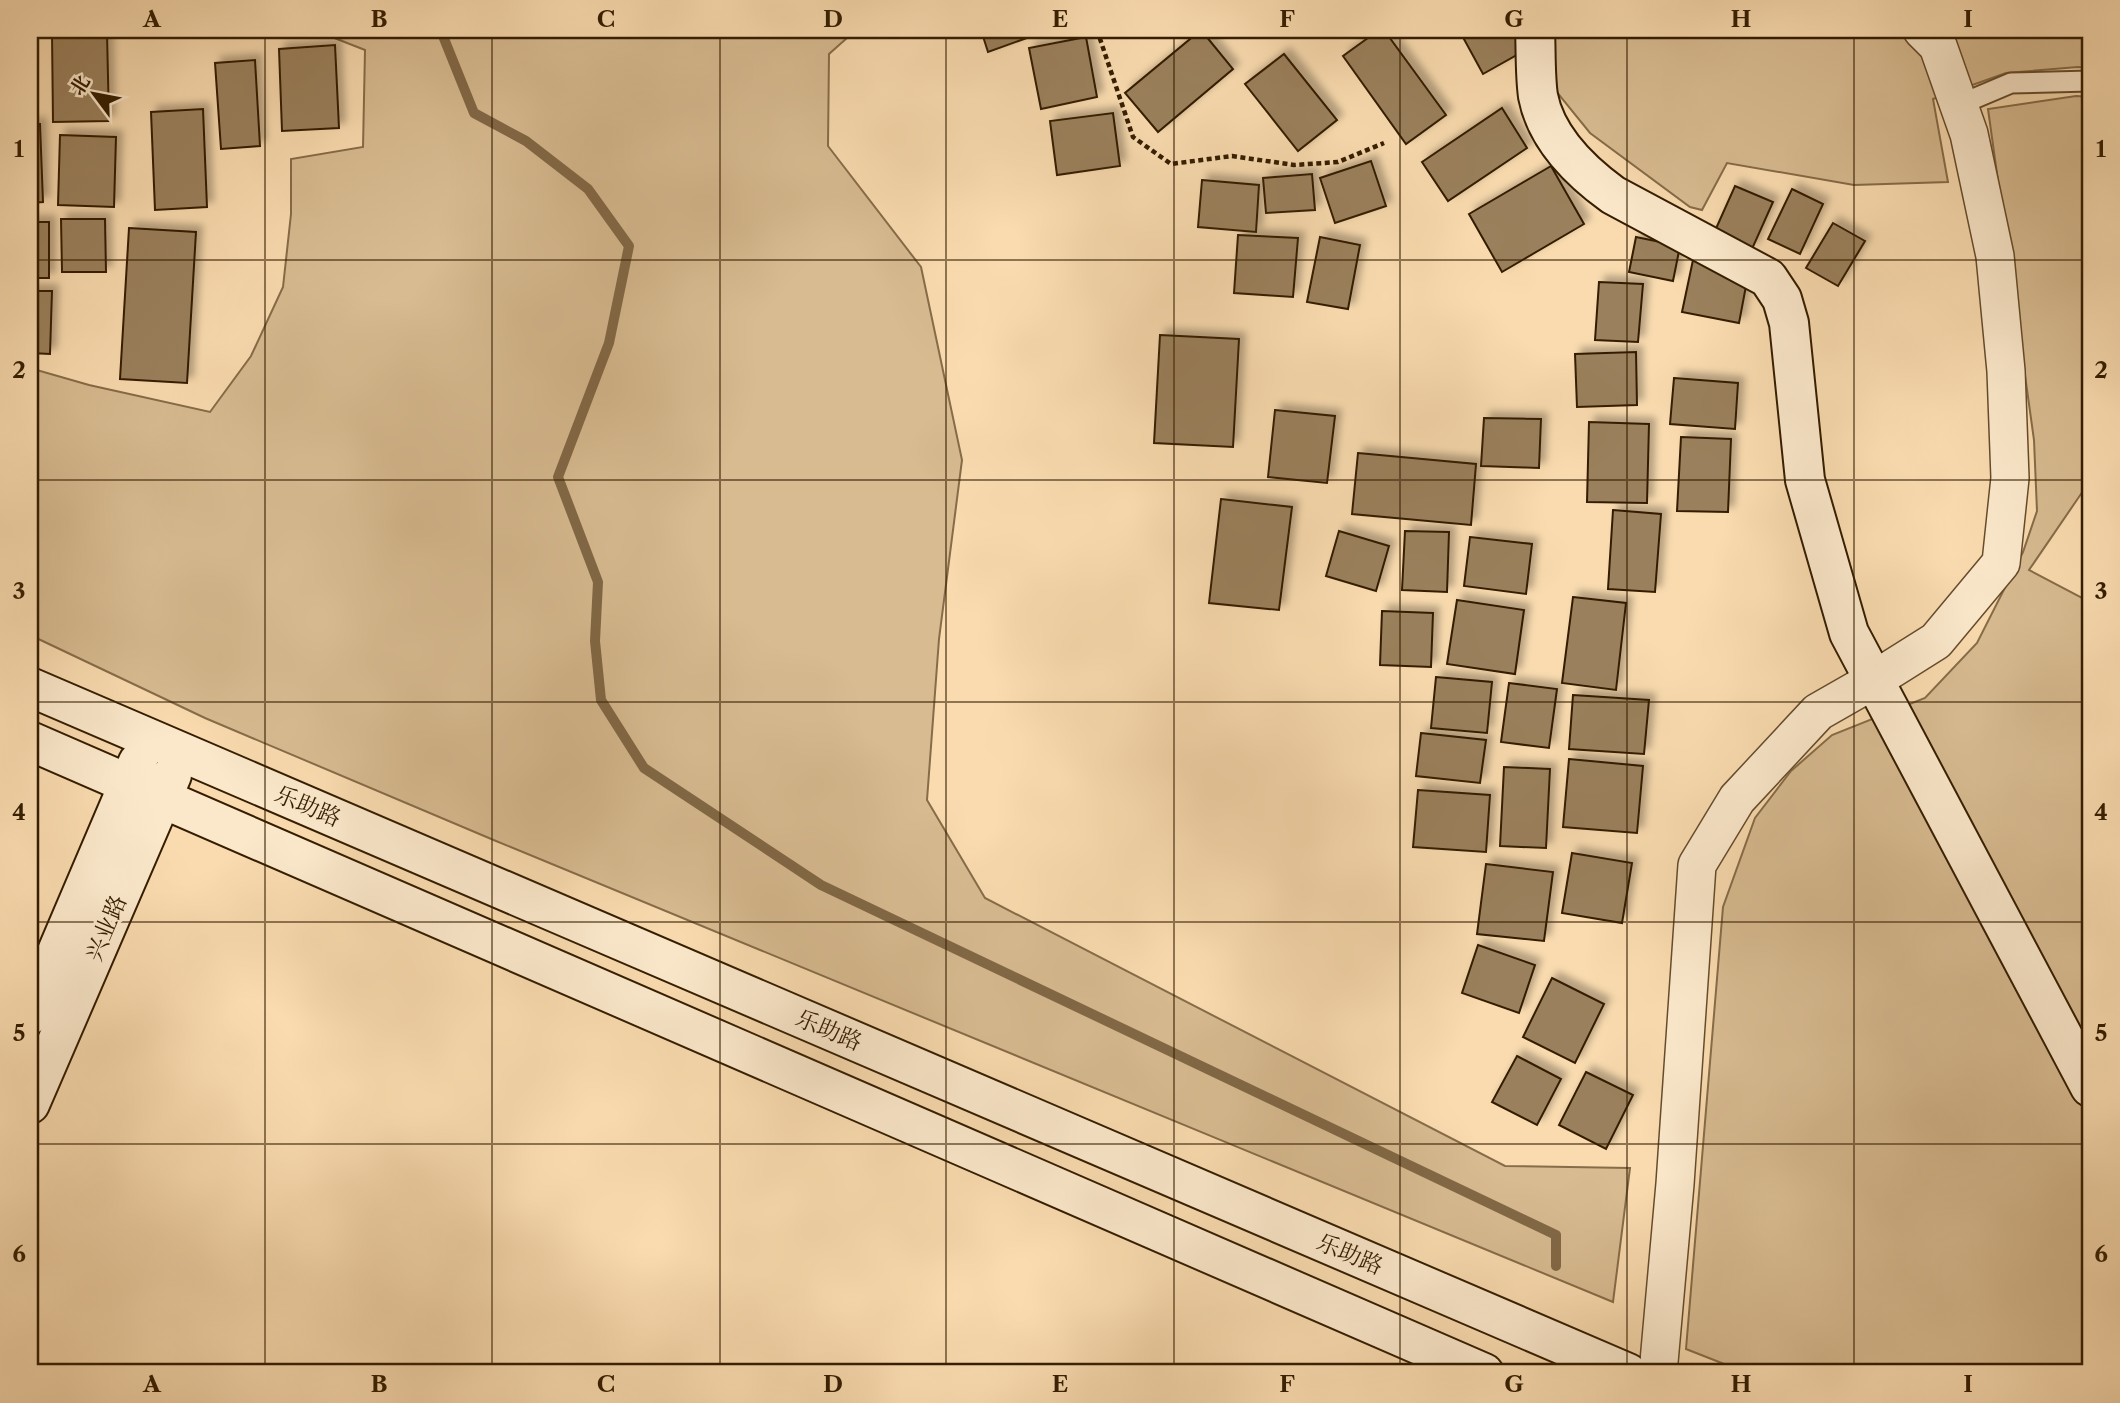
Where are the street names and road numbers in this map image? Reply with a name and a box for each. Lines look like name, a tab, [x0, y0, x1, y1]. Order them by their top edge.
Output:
street label: 乐助路	[271, 780, 345, 832]
street label: 兴业路	[80, 891, 132, 965]
street label: 乐助路	[792, 1004, 866, 1056]
street label: 乐助路	[1313, 1228, 1387, 1280]

